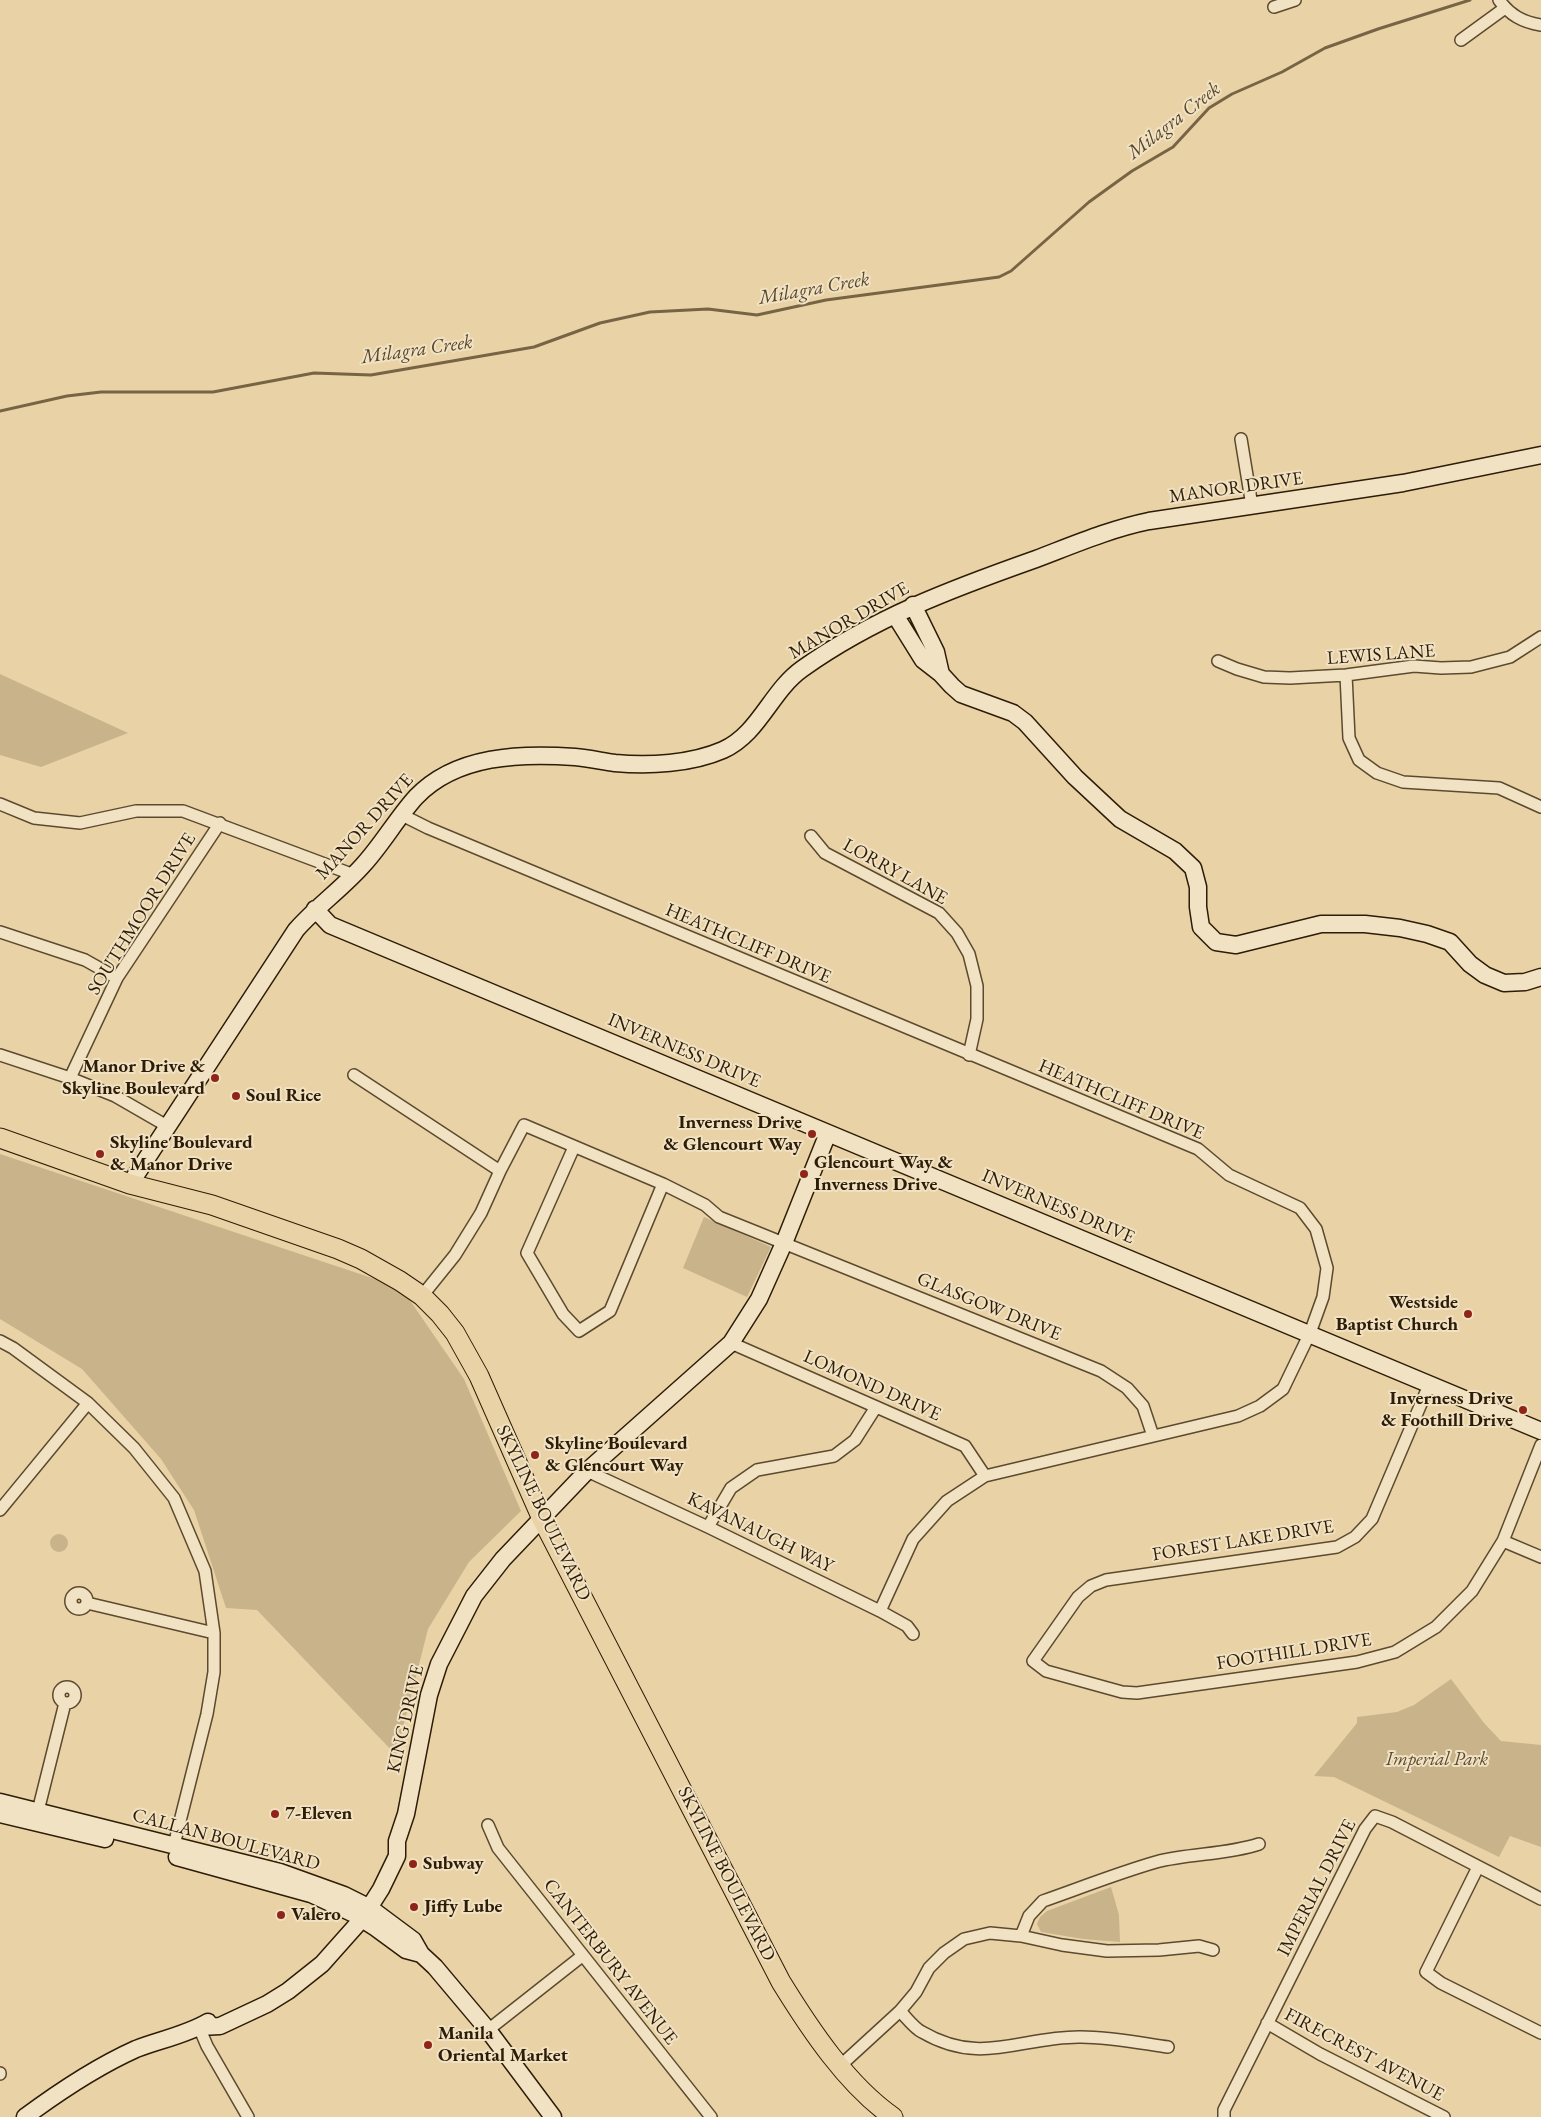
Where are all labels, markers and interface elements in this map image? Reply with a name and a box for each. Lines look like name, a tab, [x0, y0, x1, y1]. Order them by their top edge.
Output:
water label: Milagra Creek	[1122, 77, 1226, 165]
water label: Milagra Creek	[757, 267, 871, 311]
water label: Milagra Creek	[360, 330, 474, 370]
street label: MANOR DRIVE	[1168, 467, 1304, 509]
street label: MANOR DRIVE	[785, 577, 913, 665]
street label: LEWIS LANE	[1326, 640, 1436, 670]
street label: MANOR DRIVE	[311, 769, 419, 885]
street label: SOUTHMOOR DRIVE	[83, 829, 201, 999]
street label: LORRY LANE	[839, 834, 951, 910]
street label: HEATHCLIFF DRIVE	[662, 899, 834, 989]
street label: INVERNESS DRIVE	[604, 1009, 764, 1093]
street label: HEATHCLIFF DRIVE	[1035, 1055, 1207, 1145]
place label: Manor Drive & Skyline Boulevard	[62, 1056, 205, 1100]
marker: Manor Drive & Skyline Boulevard	[209, 1072, 221, 1084]
place label: Soul Rice	[246, 1085, 321, 1107]
marker: Soul Rice	[230, 1090, 242, 1102]
place label: Inverness Drive & Glencourt Way	[663, 1112, 802, 1156]
marker: Inverness Drive & Glencourt Way	[806, 1128, 818, 1140]
place label: Skyline Boulevard & Manor Drive	[110, 1132, 253, 1176]
marker: Skyline Boulevard & Manor Drive	[94, 1148, 106, 1160]
place label: Glencourt Way & Inverness Drive	[814, 1152, 953, 1196]
street label: INVERNESS DRIVE	[978, 1165, 1138, 1249]
marker: Glencourt Way & Inverness Drive	[798, 1168, 810, 1180]
street label: GLASGOW DRIVE	[914, 1268, 1064, 1346]
place label: Westside Baptist Church	[1336, 1292, 1458, 1336]
marker: Westside Baptist Church	[1462, 1308, 1474, 1320]
street label: LOMOND DRIVE	[800, 1345, 944, 1427]
place label: Inverness Drive & Foothill Drive	[1381, 1388, 1513, 1432]
marker: Inverness Drive & Foothill Drive	[1517, 1404, 1529, 1416]
street label: SKYLINE BOULEVARD	[491, 1421, 595, 1605]
place label: Skyline Boulevard & Glencourt Way	[545, 1433, 688, 1477]
marker: Skyline Boulevard & Glencourt Way	[529, 1449, 541, 1461]
street label: KAVANAUGH WAY	[683, 1488, 837, 1578]
street label: FOREST LAKE DRIVE	[1151, 1515, 1335, 1567]
street label: FOOTHILL DRIVE	[1215, 1628, 1373, 1676]
street label: KING DRIVE	[383, 1663, 429, 1775]
park label: Imperial Park	[1386, 1749, 1488, 1771]
street label: SKYLINE BOULEVARD	[672, 1783, 780, 1965]
place label: 7-Eleven	[285, 1803, 352, 1825]
street label: CALLAN BOULEVARD	[130, 1804, 322, 1876]
marker: 7-Eleven	[269, 1808, 281, 1820]
street label: IMPERIAL DRIVE	[1273, 1816, 1361, 1960]
place label: Subway	[423, 1853, 484, 1875]
marker: Subway	[407, 1858, 419, 1870]
street label: CANTERBURY AVENUE	[538, 1874, 682, 2050]
place label: Jiffy Lube	[424, 1896, 502, 1918]
marker: Jiffy Lube	[408, 1901, 420, 1913]
place label: Valero	[291, 1904, 341, 1926]
marker: Valero	[275, 1909, 287, 1921]
street label: FIRECREST AVENUE	[1280, 2003, 1448, 2107]
place label: Manila Oriental Market	[438, 2023, 568, 2067]
marker: Manila Oriental Market	[422, 2039, 434, 2051]

